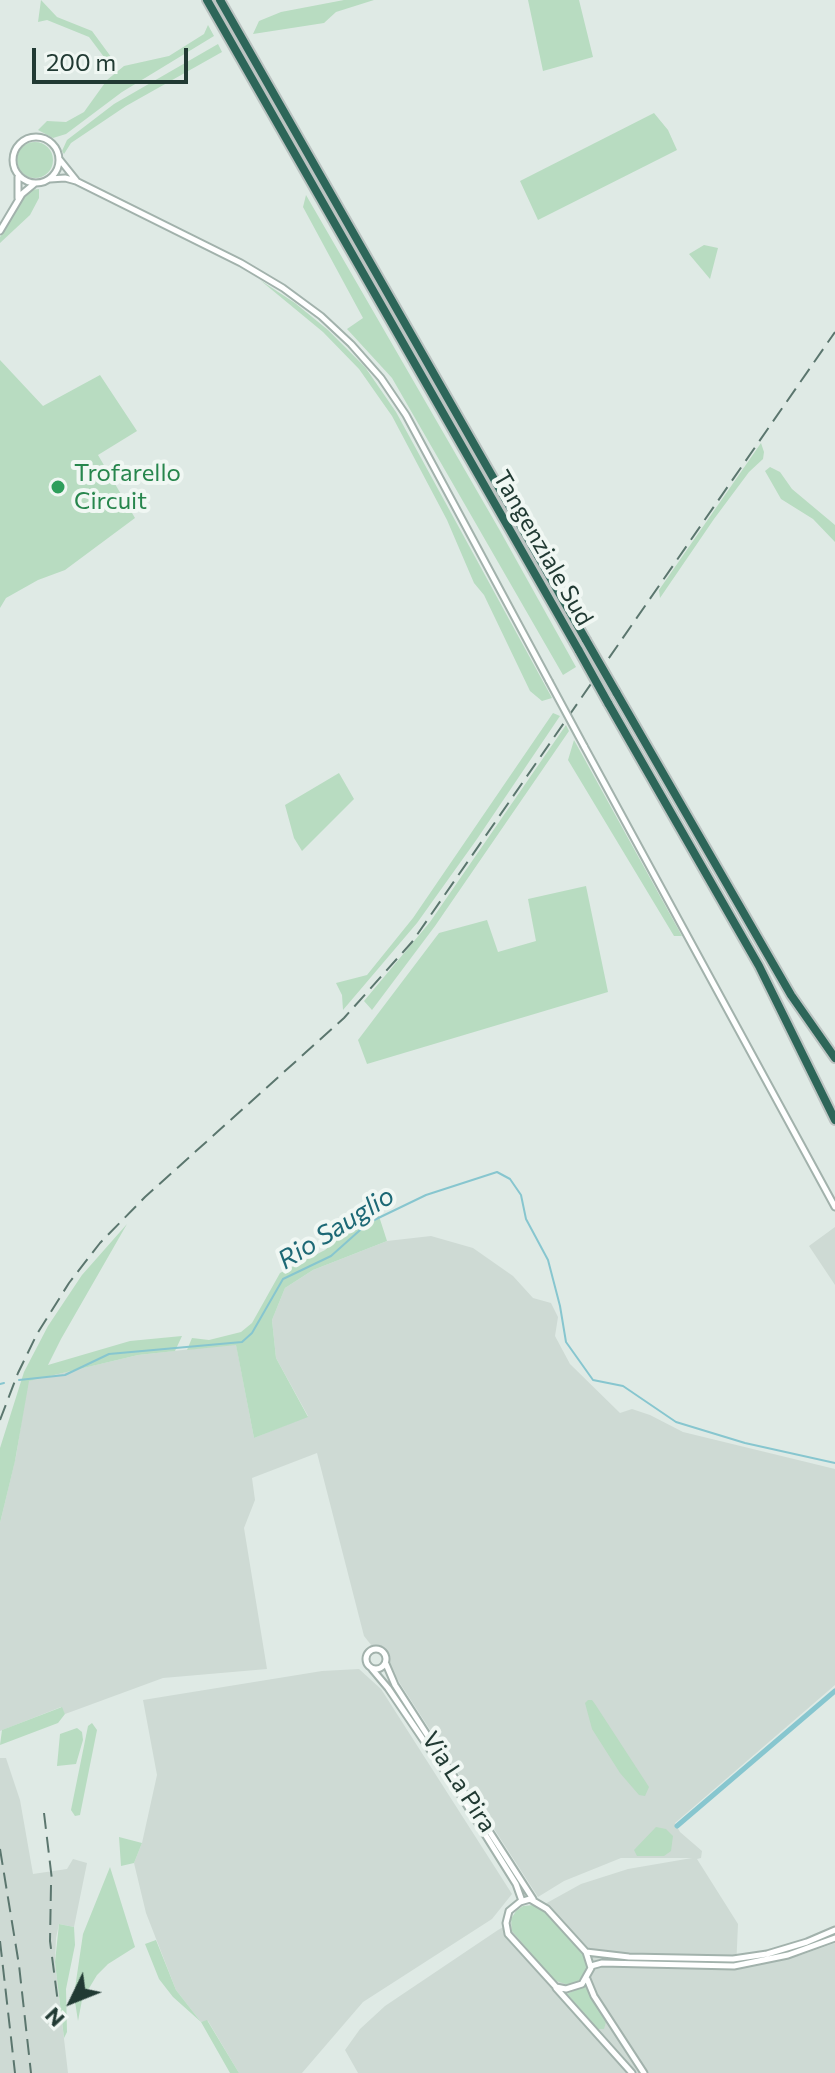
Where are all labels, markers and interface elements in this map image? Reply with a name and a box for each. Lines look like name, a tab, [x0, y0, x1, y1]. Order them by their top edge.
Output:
scale bar	[36, 32, 192, 82]
text: 200 m	[46, 47, 116, 76]
place label: Trofarello Circuit	[74, 459, 181, 515]
street label: Tangenziale Sud	[487, 465, 599, 631]
marker: Trofarello Circuit	[49, 478, 67, 496]
water label: Rio Sauglio	[272, 1180, 400, 1276]
street label: Via La Pira	[416, 1726, 502, 1838]
north arrow	[32, 1961, 112, 2041]
text: N	[39, 2002, 70, 2033]

